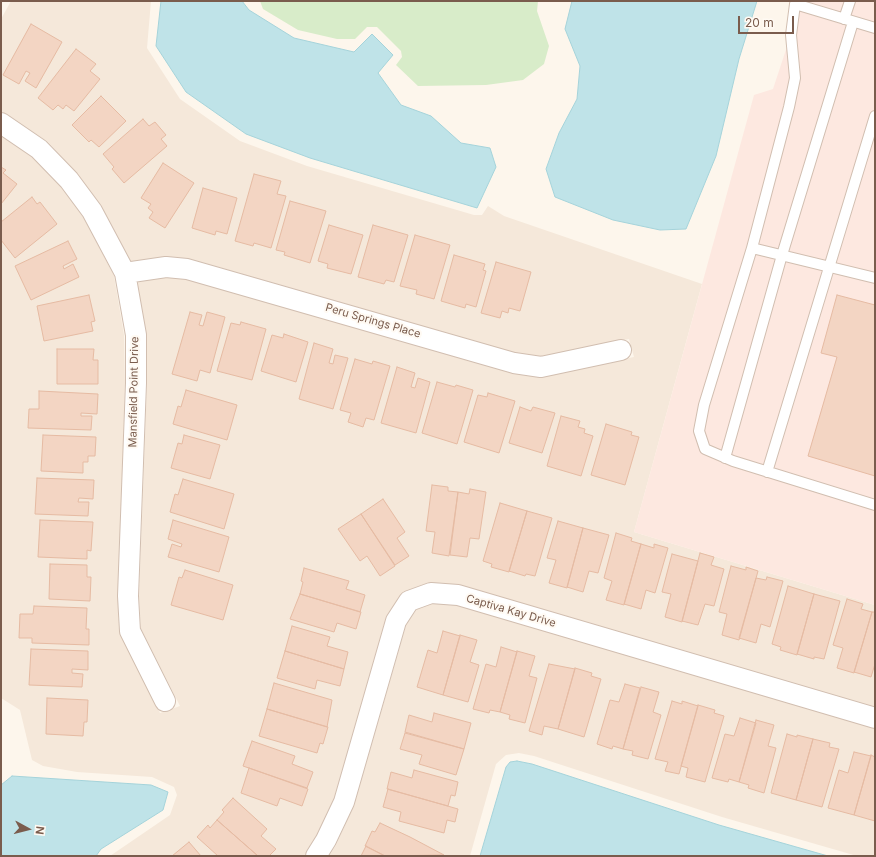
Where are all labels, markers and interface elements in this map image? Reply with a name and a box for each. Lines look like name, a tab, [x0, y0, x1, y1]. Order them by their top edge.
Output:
scale bar	[740, 8, 796, 34]
text: 20 m	[745, 15, 774, 30]
street label: Peru Springs Place	[324, 301, 422, 341]
street label: Mansfield Point Drive	[126, 337, 142, 447]
street label: Captiva Kay Drive	[465, 592, 557, 630]
north arrow	[8, 809, 48, 849]
text: N	[32, 825, 47, 835]

